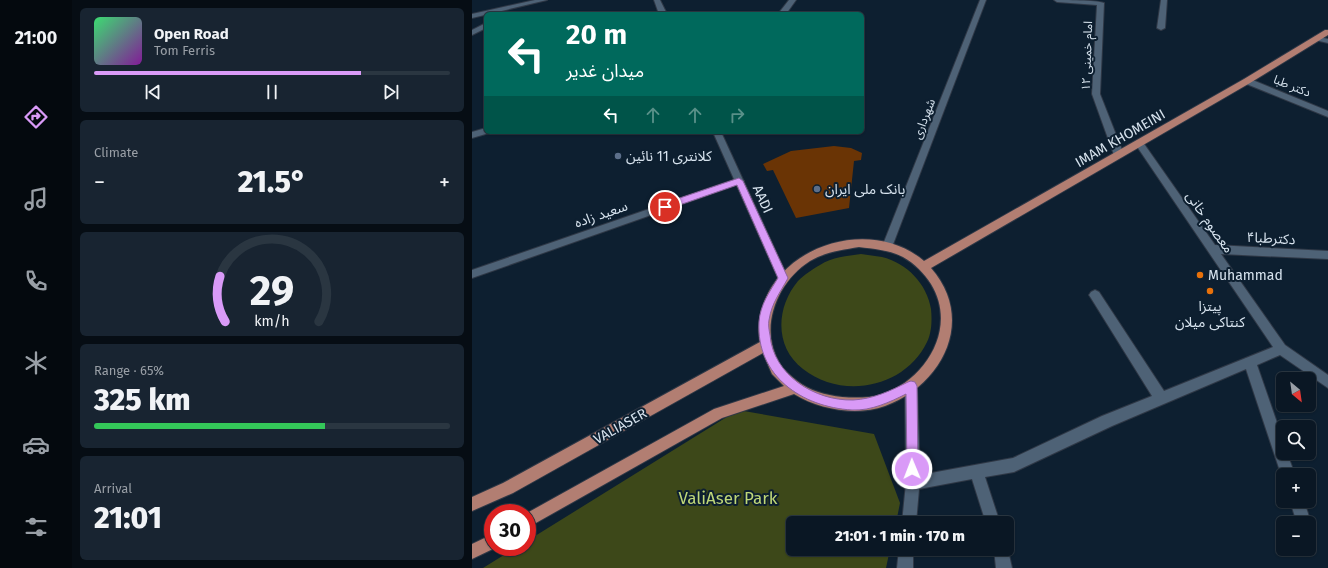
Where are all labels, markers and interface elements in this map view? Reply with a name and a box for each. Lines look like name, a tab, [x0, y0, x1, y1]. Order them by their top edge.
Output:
text: 20 m	[566, 18, 627, 51]
street label: امام خمینی ۱۲	[1079, 21, 1097, 91]
text: Open Road	[154, 25, 229, 43]
text: 21:00	[15, 27, 57, 49]
icon: left	[500, 28, 552, 80]
text: Tom Ferris	[154, 43, 215, 58]
text: میدان غدیر	[566, 60, 644, 82]
street label: دکتر طبا	[1271, 72, 1313, 100]
icon: previous	[142, 81, 164, 103]
icon: pause	[261, 81, 283, 103]
icon: next	[380, 81, 402, 103]
street label: شهرداری	[910, 97, 938, 141]
icon: directions	[22, 103, 50, 131]
icon: left	[600, 104, 622, 126]
icon: ahead	[642, 104, 664, 126]
icon: ahead	[684, 104, 706, 126]
icon: right	[726, 104, 748, 126]
street label: IMAM KHOMEINI	[1072, 106, 1168, 171]
text: Climate	[94, 145, 138, 160]
place label: کلانتری 11 نائین	[626, 148, 712, 165]
marker: کلانتری 11 نائین	[613, 151, 623, 161]
text: 21.5°	[238, 164, 306, 200]
text: −	[94, 169, 105, 196]
text: +	[439, 169, 450, 196]
place label: بانک ملی ایران	[825, 181, 905, 198]
street label: AADI	[749, 182, 776, 216]
marker: بانک ملی ایران	[812, 184, 822, 194]
icon: music	[22, 185, 50, 213]
street label: معصوم خانی	[1181, 188, 1237, 258]
pin	[648, 190, 682, 224]
icon: arrive	[654, 196, 676, 218]
street label: سعید زاده	[572, 197, 630, 231]
street label: دکترطبا۴	[1246, 229, 1296, 248]
text: 29	[250, 266, 294, 316]
icon: phone	[22, 267, 50, 295]
place label: Muhammad	[1208, 267, 1283, 284]
marker: Muhammad	[1195, 270, 1205, 280]
marker: پیتزا کنتاکی میلان	[1205, 286, 1215, 296]
place label: پیتزا کنتاکی میلان	[1175, 298, 1245, 331]
text: km/h	[254, 313, 290, 330]
icon: climate	[22, 349, 50, 377]
text: Range · 65%	[94, 363, 164, 378]
north arrow	[1276, 372, 1316, 412]
map controls	[1276, 372, 1316, 556]
text: 325 km	[94, 382, 191, 418]
street label: VALIASER	[591, 405, 650, 448]
button: search	[1276, 420, 1316, 460]
icon: car	[22, 431, 50, 459]
position arrow	[891, 448, 933, 490]
button: +	[1276, 468, 1316, 508]
text: Arrival	[94, 481, 132, 496]
park label: ValiAser Park	[678, 488, 778, 509]
text: 21:01	[94, 500, 162, 536]
speed limit sign: 30	[484, 504, 536, 556]
icon: filters	[22, 513, 50, 541]
button: −	[1276, 516, 1316, 556]
text: 21:01 · 1 min · 170 m	[835, 527, 965, 545]

